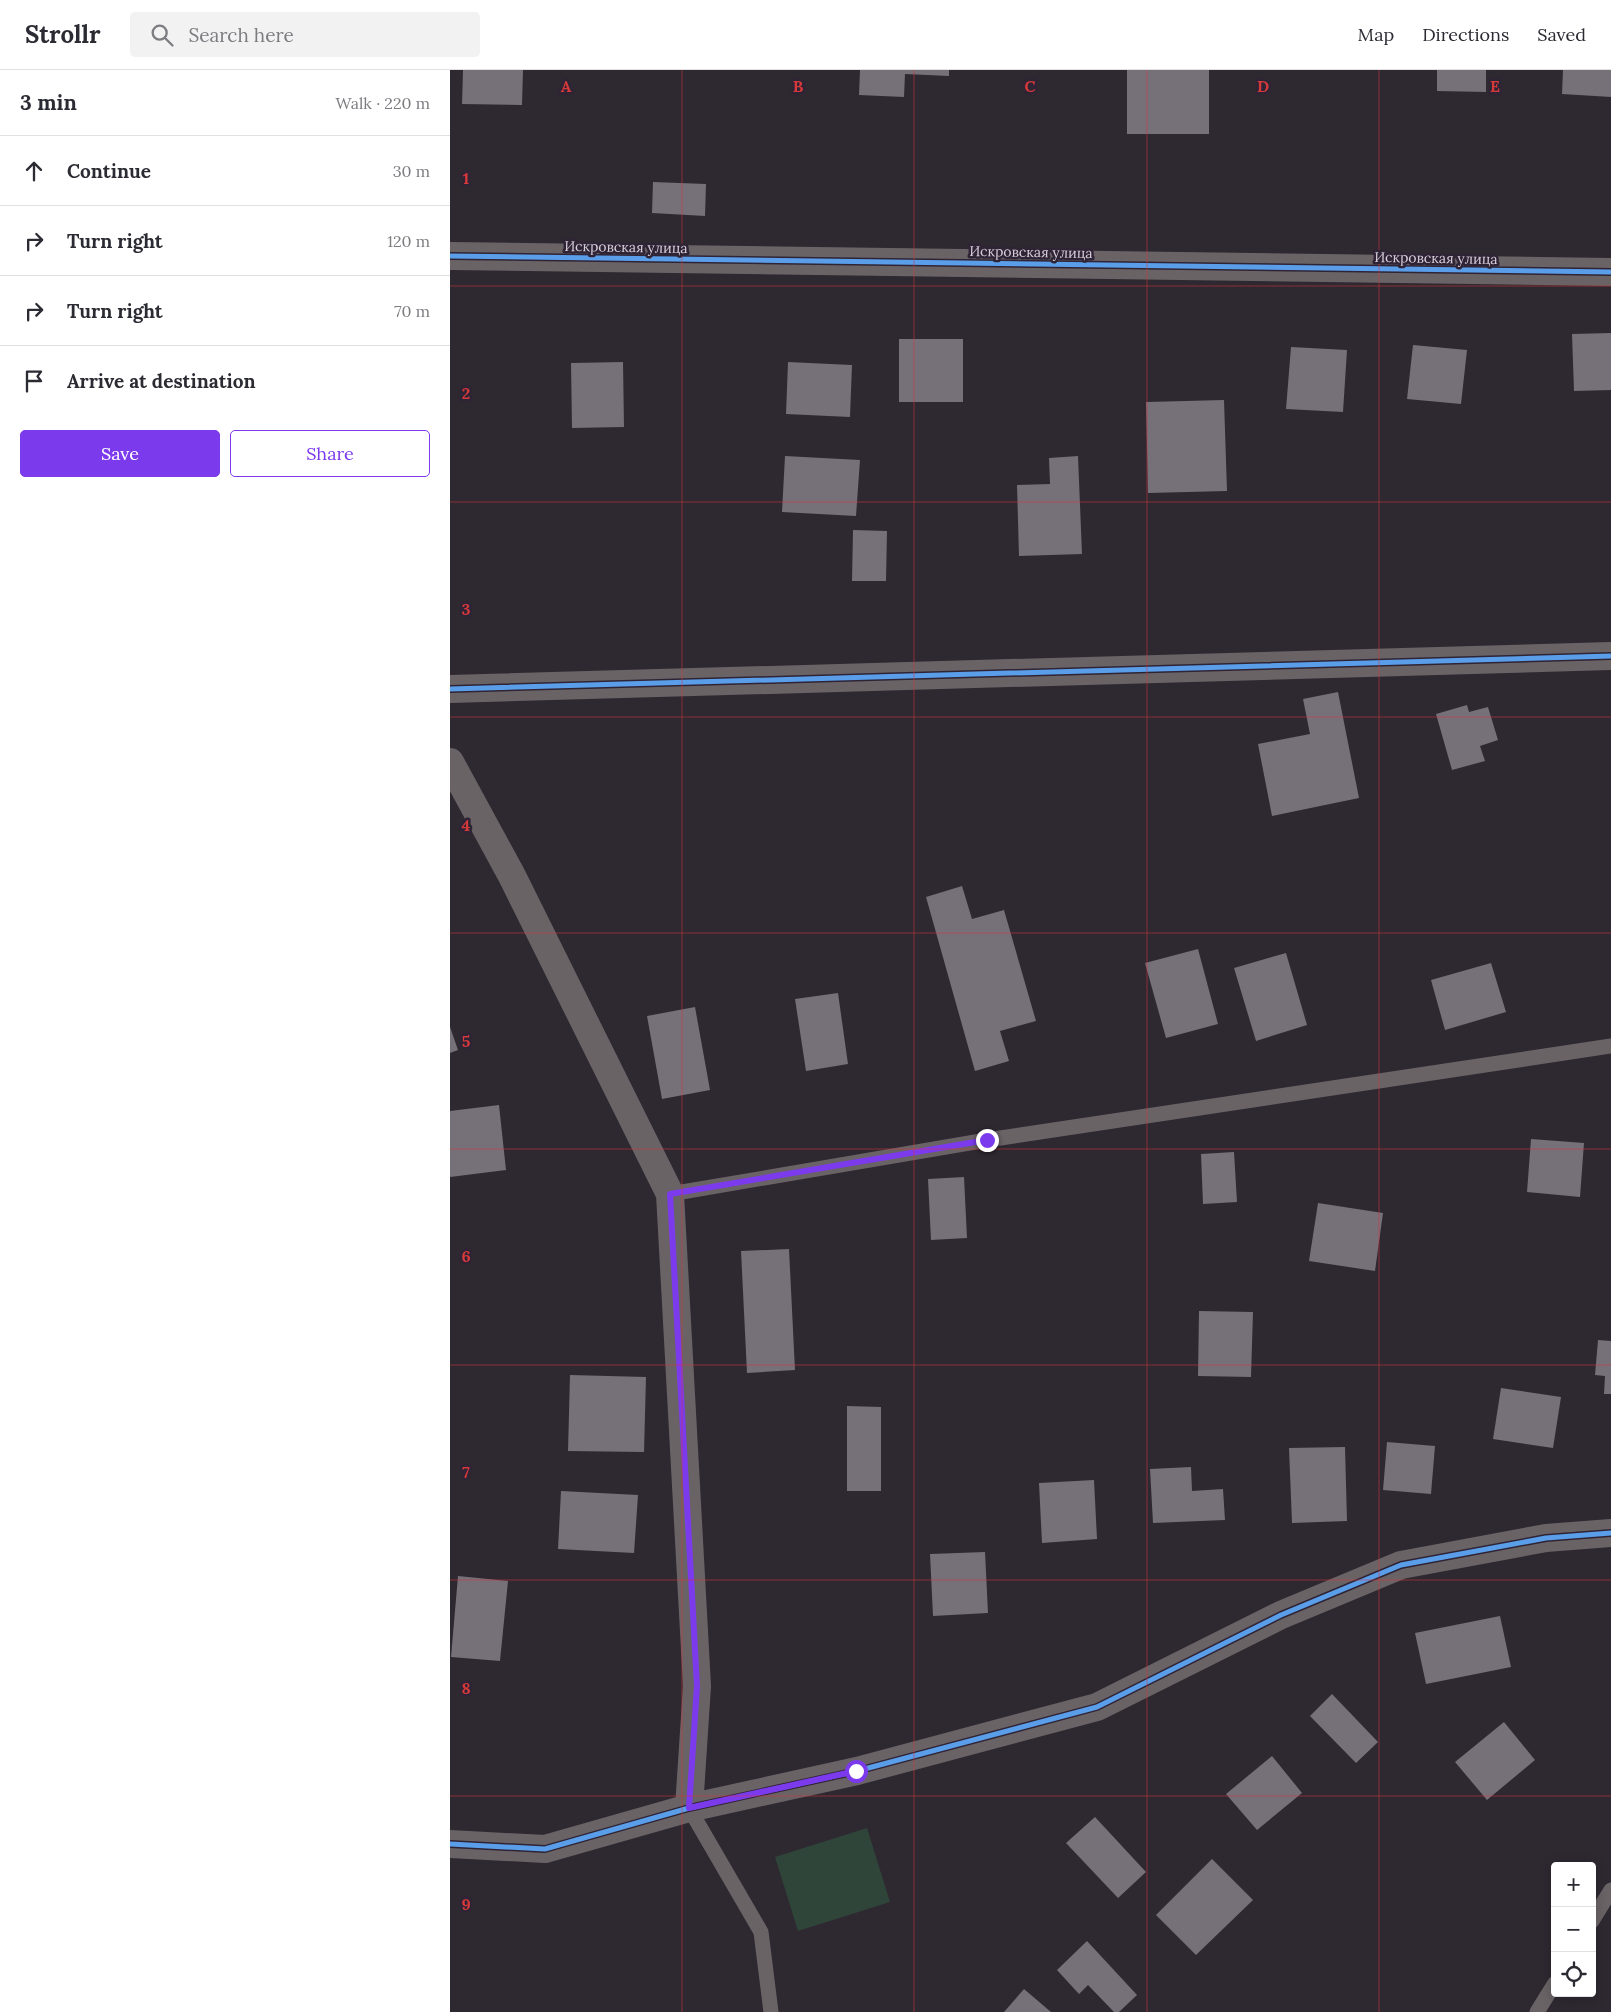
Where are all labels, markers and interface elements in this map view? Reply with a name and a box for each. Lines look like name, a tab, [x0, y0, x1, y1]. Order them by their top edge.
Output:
search box	[130, 12, 480, 57]
text: Strollr	[25, 19, 100, 50]
icon: search	[148, 21, 176, 49]
text: Search here	[188, 23, 294, 47]
text: Map	[1358, 23, 1394, 46]
text: Directions	[1422, 23, 1509, 46]
text: Saved	[1537, 23, 1586, 46]
text: A	[561, 76, 572, 96]
text: B	[793, 76, 804, 96]
text: C	[1024, 76, 1036, 96]
text: D	[1257, 76, 1269, 96]
text: E	[1490, 76, 1500, 96]
text: 3 min	[20, 89, 77, 116]
text: Walk · 220 m	[335, 93, 430, 113]
icon: ahead	[20, 157, 48, 185]
text: Continue	[67, 159, 151, 183]
text: 30 m	[393, 161, 430, 181]
text: 1	[463, 168, 469, 188]
icon: right	[20, 227, 48, 255]
text: Turn right	[67, 229, 163, 253]
text: 120 m	[387, 231, 430, 251]
street label: Искровская улица	[564, 237, 688, 257]
street label: Искровская улица	[969, 242, 1093, 262]
street label: Искровская улица	[1374, 248, 1498, 268]
icon: right	[20, 297, 48, 325]
text: Turn right	[67, 299, 163, 323]
text: 70 m	[394, 301, 430, 321]
icon: arrive	[20, 367, 48, 395]
text: Arrive at destination	[67, 369, 256, 393]
text: 2	[462, 383, 470, 403]
button: Save	[20, 430, 220, 477]
button: Share	[230, 430, 430, 477]
text: 3	[462, 599, 471, 619]
text: 4	[462, 815, 471, 835]
text: 5	[462, 1031, 471, 1051]
route end	[976, 1129, 999, 1152]
text: 6	[461, 1246, 471, 1266]
text: 7	[462, 1462, 470, 1482]
text: 8	[461, 1678, 471, 1698]
route start	[845, 1760, 868, 1783]
map controls	[1551, 1862, 1596, 1997]
button: +	[1551, 1862, 1596, 1907]
text: 9	[461, 1894, 471, 1914]
button: −	[1551, 1907, 1596, 1952]
button: locate	[1551, 1952, 1596, 1997]

